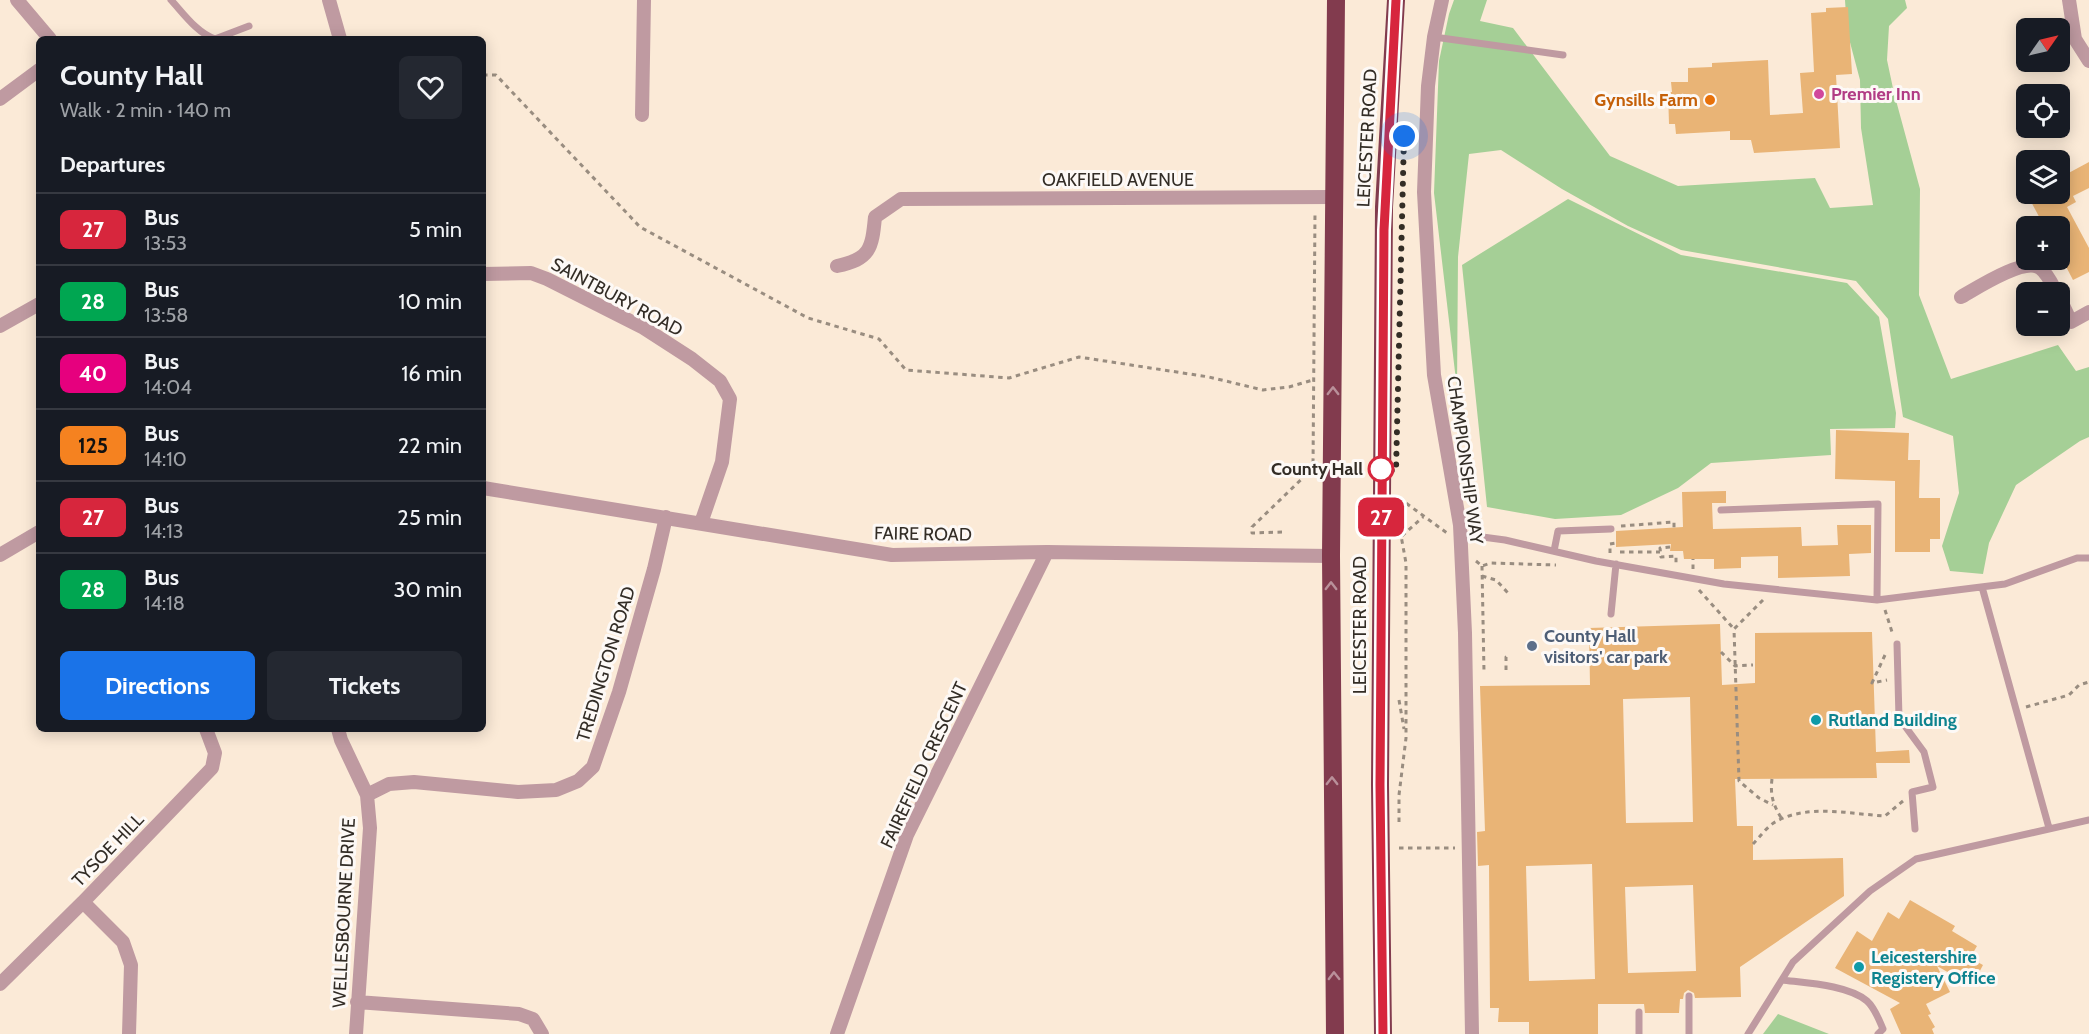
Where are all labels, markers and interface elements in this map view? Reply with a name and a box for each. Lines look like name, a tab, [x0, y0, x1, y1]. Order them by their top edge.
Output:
north arrow	[2016, 18, 2070, 72]
map controls	[2016, 18, 2070, 336]
button: heart	[399, 56, 462, 119]
text: County Hall	[60, 58, 203, 92]
street label: LEICESTER ROAD	[1352, 68, 1382, 208]
place label: Premier Inn	[1831, 83, 1921, 105]
button: locate	[2016, 84, 2070, 138]
marker: Premier Inn	[1812, 87, 1826, 101]
place label: Gynsills Farm	[1594, 89, 1698, 111]
marker: Gynsills Farm	[1703, 93, 1717, 107]
text: Walk · 2 min · 140 m	[60, 98, 231, 122]
your location	[1389, 121, 1419, 151]
button: layers	[2016, 150, 2070, 204]
text: Departures	[60, 151, 165, 178]
street label: OAKFIELD AVENUE	[1042, 169, 1194, 191]
text: Bus	[144, 204, 179, 231]
text: 5 min	[409, 216, 462, 243]
button: +	[2016, 216, 2070, 270]
text: 27	[82, 217, 104, 242]
text: 13:53	[144, 231, 187, 255]
street label: SAINTBURY ROAD	[547, 253, 687, 341]
text: Bus	[144, 276, 179, 303]
button: −	[2016, 282, 2070, 336]
text: 10 min	[398, 288, 462, 315]
text: 28	[81, 289, 105, 314]
text: 13:58	[144, 303, 188, 327]
text: Bus	[144, 348, 179, 375]
text: 16 min	[401, 360, 462, 387]
text: 40	[79, 361, 107, 386]
text: 14:04	[144, 375, 192, 399]
street label: CHAMPIONSHIP WAY	[1442, 375, 1488, 546]
one-way arrow	[1327, 386, 1339, 395]
text: Bus	[144, 420, 179, 447]
text: 22 min	[398, 432, 462, 459]
text: 125	[78, 433, 108, 458]
text: 14:10	[144, 447, 187, 471]
marker: County Hall	[1368, 456, 1394, 482]
place label: County Hall	[1271, 458, 1363, 480]
text: Bus	[144, 492, 179, 519]
line badge: 27	[1354, 498, 1408, 536]
text: 25 min	[397, 504, 462, 531]
text: 27	[82, 505, 104, 530]
text: 27	[1370, 505, 1392, 530]
text: 14:13	[144, 519, 184, 543]
street label: FAIRE ROAD	[874, 522, 972, 546]
street label: LEICESTER ROAD	[1349, 556, 1371, 694]
text: Bus	[144, 564, 179, 591]
text: 30 min	[394, 576, 462, 603]
text: 28	[81, 577, 105, 602]
one-way arrow	[1325, 581, 1337, 590]
street label: TREDINGTON ROAD	[572, 584, 640, 744]
text: 14:18	[144, 591, 185, 615]
place label: County Hall visitors' car park	[1544, 625, 1668, 668]
marker: County Hall visitors' car park	[1525, 639, 1539, 653]
button: Directions	[60, 651, 255, 720]
button: Tickets	[267, 651, 462, 720]
street label: FAIREFIELD CRESCENT	[876, 678, 972, 852]
place label: Rutland Building	[1828, 709, 1957, 731]
marker: Rutland Building	[1809, 713, 1823, 727]
one-way arrow	[1326, 776, 1338, 785]
street label: TYSOE HILL	[68, 809, 148, 891]
street label: WELLESBOURNE DRIVE	[328, 817, 360, 1009]
place label: Leicestershire Registery Office	[1871, 946, 1995, 989]
marker: Leicestershire Registery Office	[1852, 960, 1866, 974]
one-way arrow	[1328, 971, 1340, 980]

